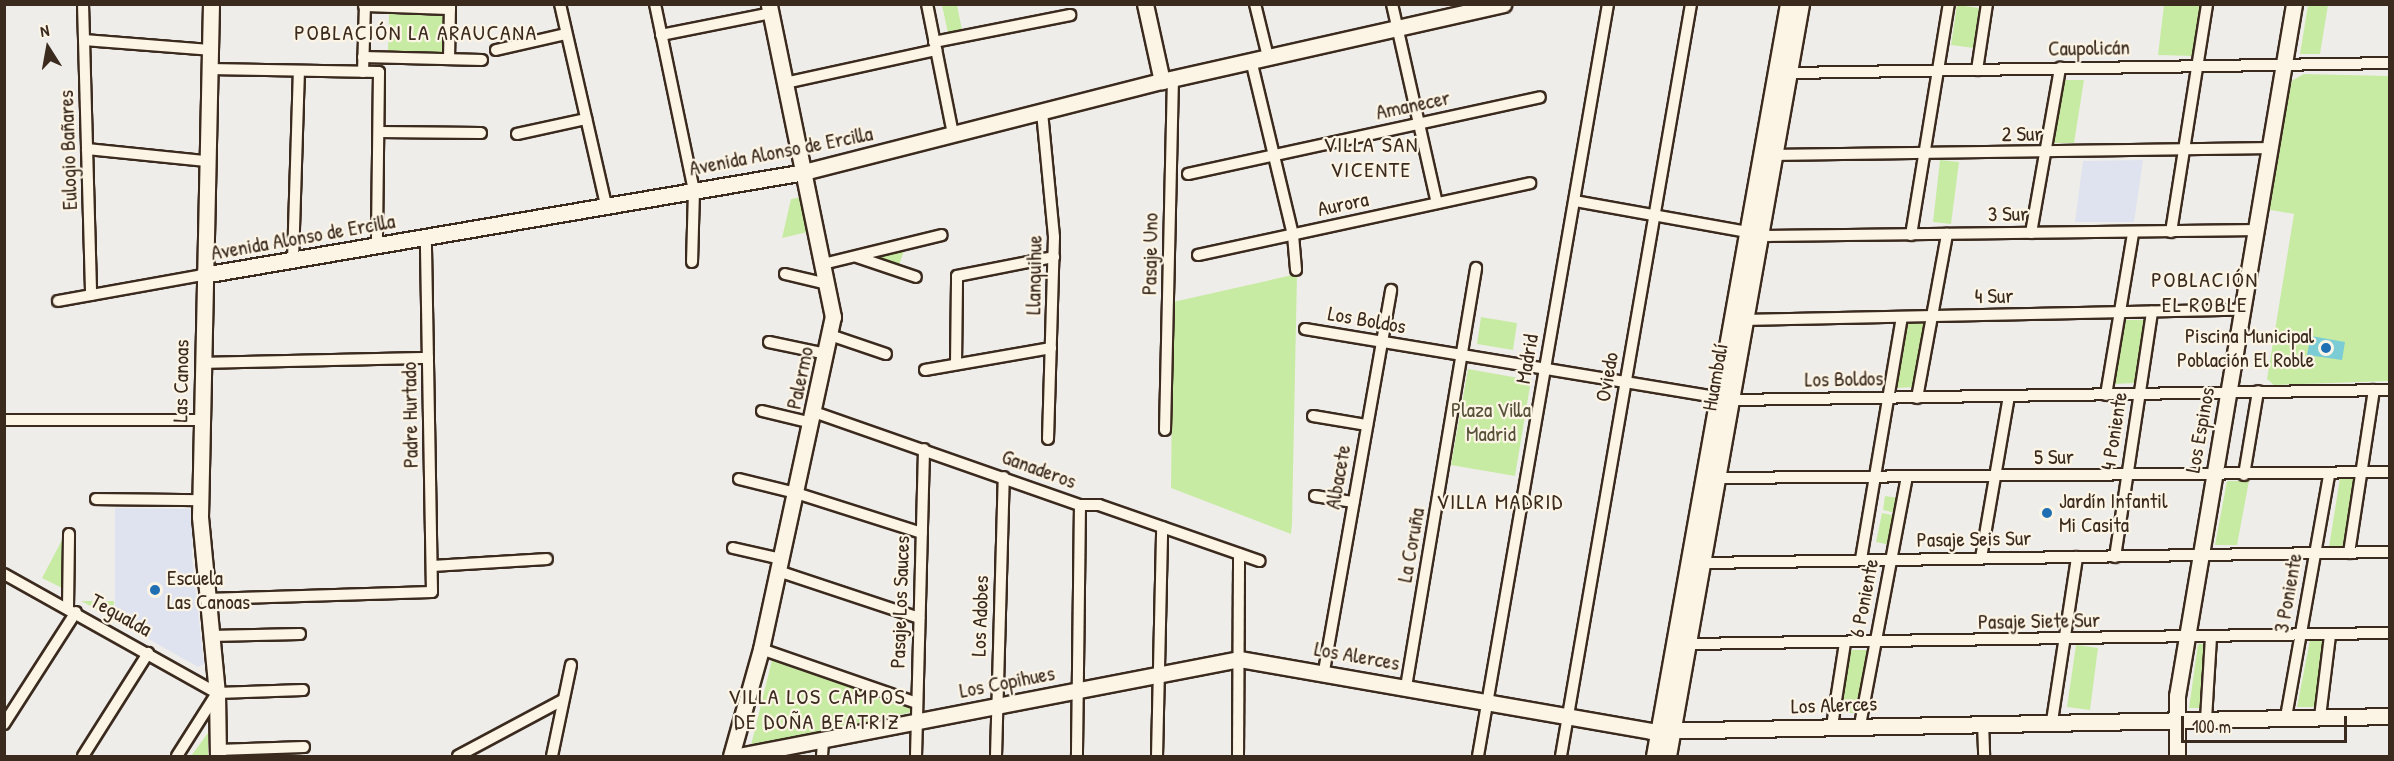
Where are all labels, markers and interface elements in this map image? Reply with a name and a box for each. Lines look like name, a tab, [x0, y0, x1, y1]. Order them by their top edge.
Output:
north arrow	[18, 18, 78, 78]
text: N	[38, 19, 51, 42]
district label: POBLACIÓN LA ARAUCANA	[294, 20, 538, 46]
street label: Caupolicán	[2048, 35, 2130, 61]
street label: Amanecer	[1374, 85, 1452, 125]
street label: Eulogio Bañares	[53, 89, 83, 211]
street label: Avenida Alonso de Ercilla	[687, 121, 875, 181]
street label: 2 Sur	[2001, 121, 2043, 147]
district label: VILLA SAN VICENTE	[1323, 131, 1419, 182]
street label: Aurora	[1315, 186, 1371, 222]
street label: 3 Sur	[1988, 201, 2028, 227]
street label: Avenida Alonso de Ercilla	[209, 208, 397, 266]
street label: Pasaje Uno	[1137, 213, 1163, 295]
street label: Llanquihue	[1021, 235, 1047, 315]
district label: POBLACIÓN EL ROBLE	[2151, 266, 2259, 318]
street label: 4 Sur	[1974, 283, 2014, 309]
street label: Los Boldos	[1326, 301, 1408, 339]
place label: Piscina Municipal Población El Roble	[2177, 323, 2314, 373]
street label: Madrid	[1510, 332, 1544, 386]
street label: Las Canoas	[168, 339, 194, 423]
street label: Huambalí	[1697, 341, 1733, 413]
marker: Piscina Municipal Población El Roble	[2319, 341, 2333, 355]
street label: Palermo	[781, 345, 819, 411]
street label: Oviedo	[1590, 350, 1624, 404]
street label: Padre Hurtado	[396, 362, 424, 468]
street label: Los Boldos	[1804, 366, 1884, 392]
street label: Los Espinos	[2180, 385, 2220, 475]
street label: 4 Poniente	[2095, 390, 2133, 472]
park label: Plaza Villa Madrid	[1451, 397, 1531, 447]
street label: Albacete	[1320, 443, 1356, 511]
street label: Ganaderos	[998, 444, 1080, 494]
street label: 5 Sur	[2034, 444, 2074, 470]
place label: Jardín Infantil Mi Casita	[2059, 488, 2168, 538]
district label: VILLA MADRID	[1436, 489, 1564, 515]
street label: La Coruña	[1392, 506, 1430, 584]
marker: Jardín Infantil Mi Casita	[2040, 506, 2054, 520]
street label: Pasaje Seis Sur	[1917, 525, 2031, 553]
street label: Pasaje Los Sauces	[885, 535, 915, 669]
street label: 3 Poniente	[2269, 551, 2307, 635]
street label: 6 Poniente	[1844, 557, 1884, 639]
place label: Escuela Las Canoas	[167, 565, 250, 615]
street label: Los Adobes	[966, 575, 994, 657]
marker: Escuela Las Canoas	[148, 583, 162, 597]
street label: Tegualda	[86, 588, 156, 642]
street label: Pasaje Siete Sur	[1978, 607, 2100, 635]
street label: Los Alerces	[1312, 636, 1402, 676]
street label: Los Copihues	[957, 660, 1057, 704]
district label: VILLA LOS CAMPOS DE DOÑA BEATRIZ	[728, 683, 906, 734]
street label: Los Alerces	[1791, 691, 1877, 719]
scale bar	[2184, 704, 2350, 742]
text: 100 m	[2192, 714, 2231, 739]

